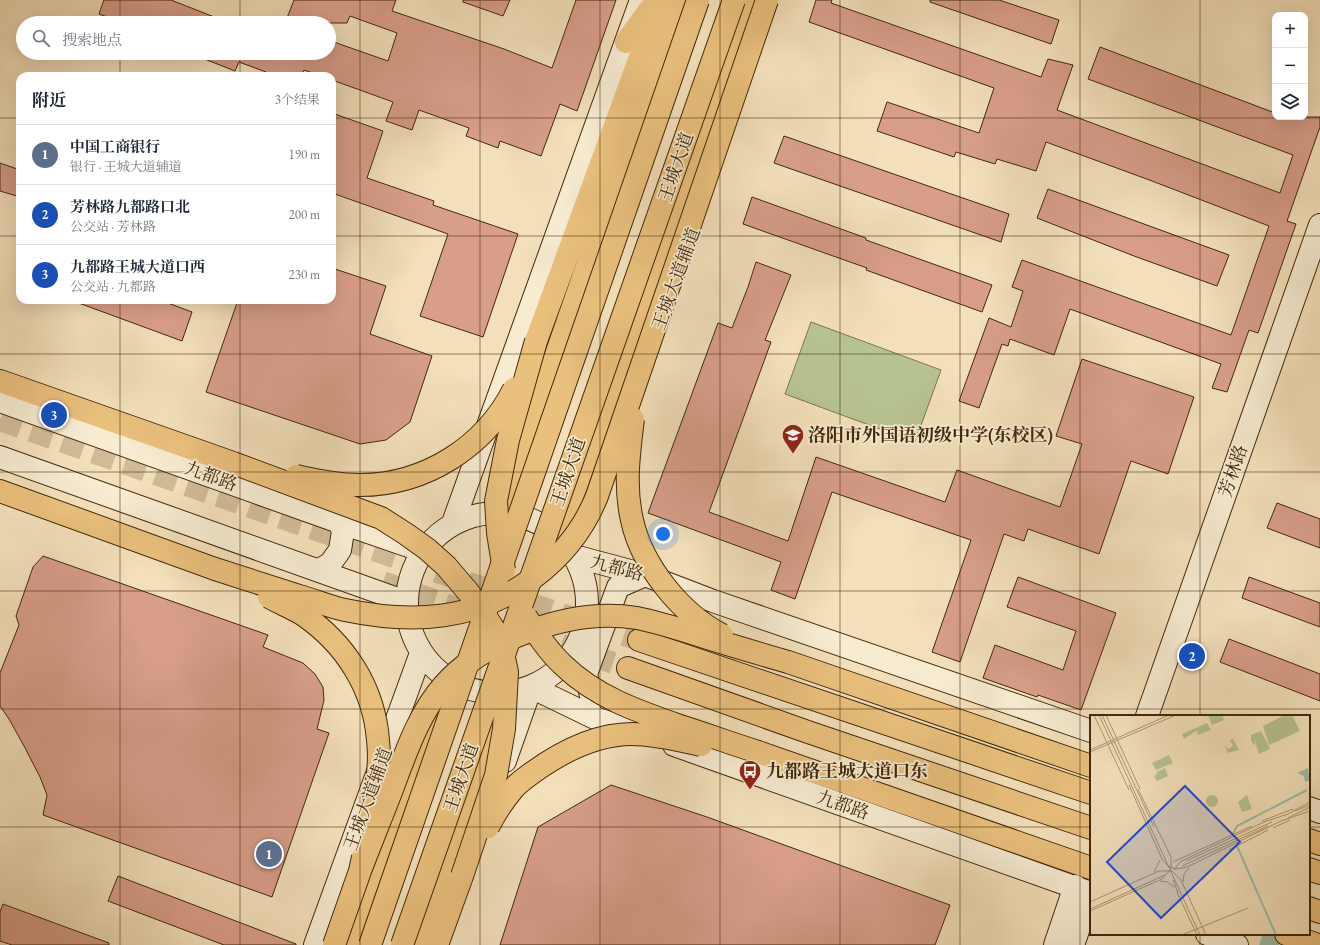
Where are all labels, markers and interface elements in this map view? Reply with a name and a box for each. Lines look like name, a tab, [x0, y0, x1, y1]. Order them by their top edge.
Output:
map controls	[1272, 12, 1308, 120]
button: +	[1272, 12, 1308, 48]
search box	[16, 16, 336, 60]
icon: search	[30, 27, 52, 49]
text: 搜索地点	[62, 30, 122, 49]
button: −	[1272, 48, 1308, 84]
button: layers	[1272, 84, 1308, 120]
text: 附近	[32, 89, 66, 111]
text: 3个结果	[275, 91, 320, 108]
street label: 王城大道	[653, 129, 698, 205]
text: 中国工商银行	[70, 137, 160, 156]
text: 1	[42, 146, 48, 163]
text: 190 m	[289, 146, 320, 163]
text: 银行 · 王城大道辅道	[70, 158, 182, 175]
text: 芳林路九都路口北	[70, 197, 190, 216]
text: 2	[42, 206, 48, 223]
text: 200 m	[289, 206, 320, 223]
text: 公交站 · 芳林路	[70, 218, 156, 235]
street label: 王城大道辅道	[646, 224, 705, 334]
text: 九都路王城大道口西	[70, 257, 205, 276]
text: 3	[42, 266, 48, 283]
text: 230 m	[289, 266, 320, 283]
text: 公交站 · 九都路	[70, 278, 156, 295]
pin: 3	[41, 400, 67, 430]
school or university icon: 洛阳市外国语初级中学(东校区)	[780, 422, 806, 455]
place label: 洛阳市外国语初级中学(东校区)	[808, 423, 1053, 446]
street label: 王城大道	[545, 434, 590, 510]
street label: 芳林路	[1213, 442, 1252, 500]
street label: 九都路	[182, 455, 240, 496]
your location	[653, 524, 673, 544]
street label: 九都路	[588, 549, 646, 586]
pin: 2	[1179, 641, 1205, 671]
inset map	[1090, 715, 1310, 935]
street label: 王城大道	[438, 740, 483, 816]
street label: 王城大道辅道	[338, 744, 397, 854]
bus stop icon: 九都路王城大道口东	[737, 758, 763, 791]
place label: 九都路王城大道口东	[766, 759, 928, 782]
street label: 九都路	[814, 785, 872, 824]
pin: 1	[256, 839, 282, 869]

